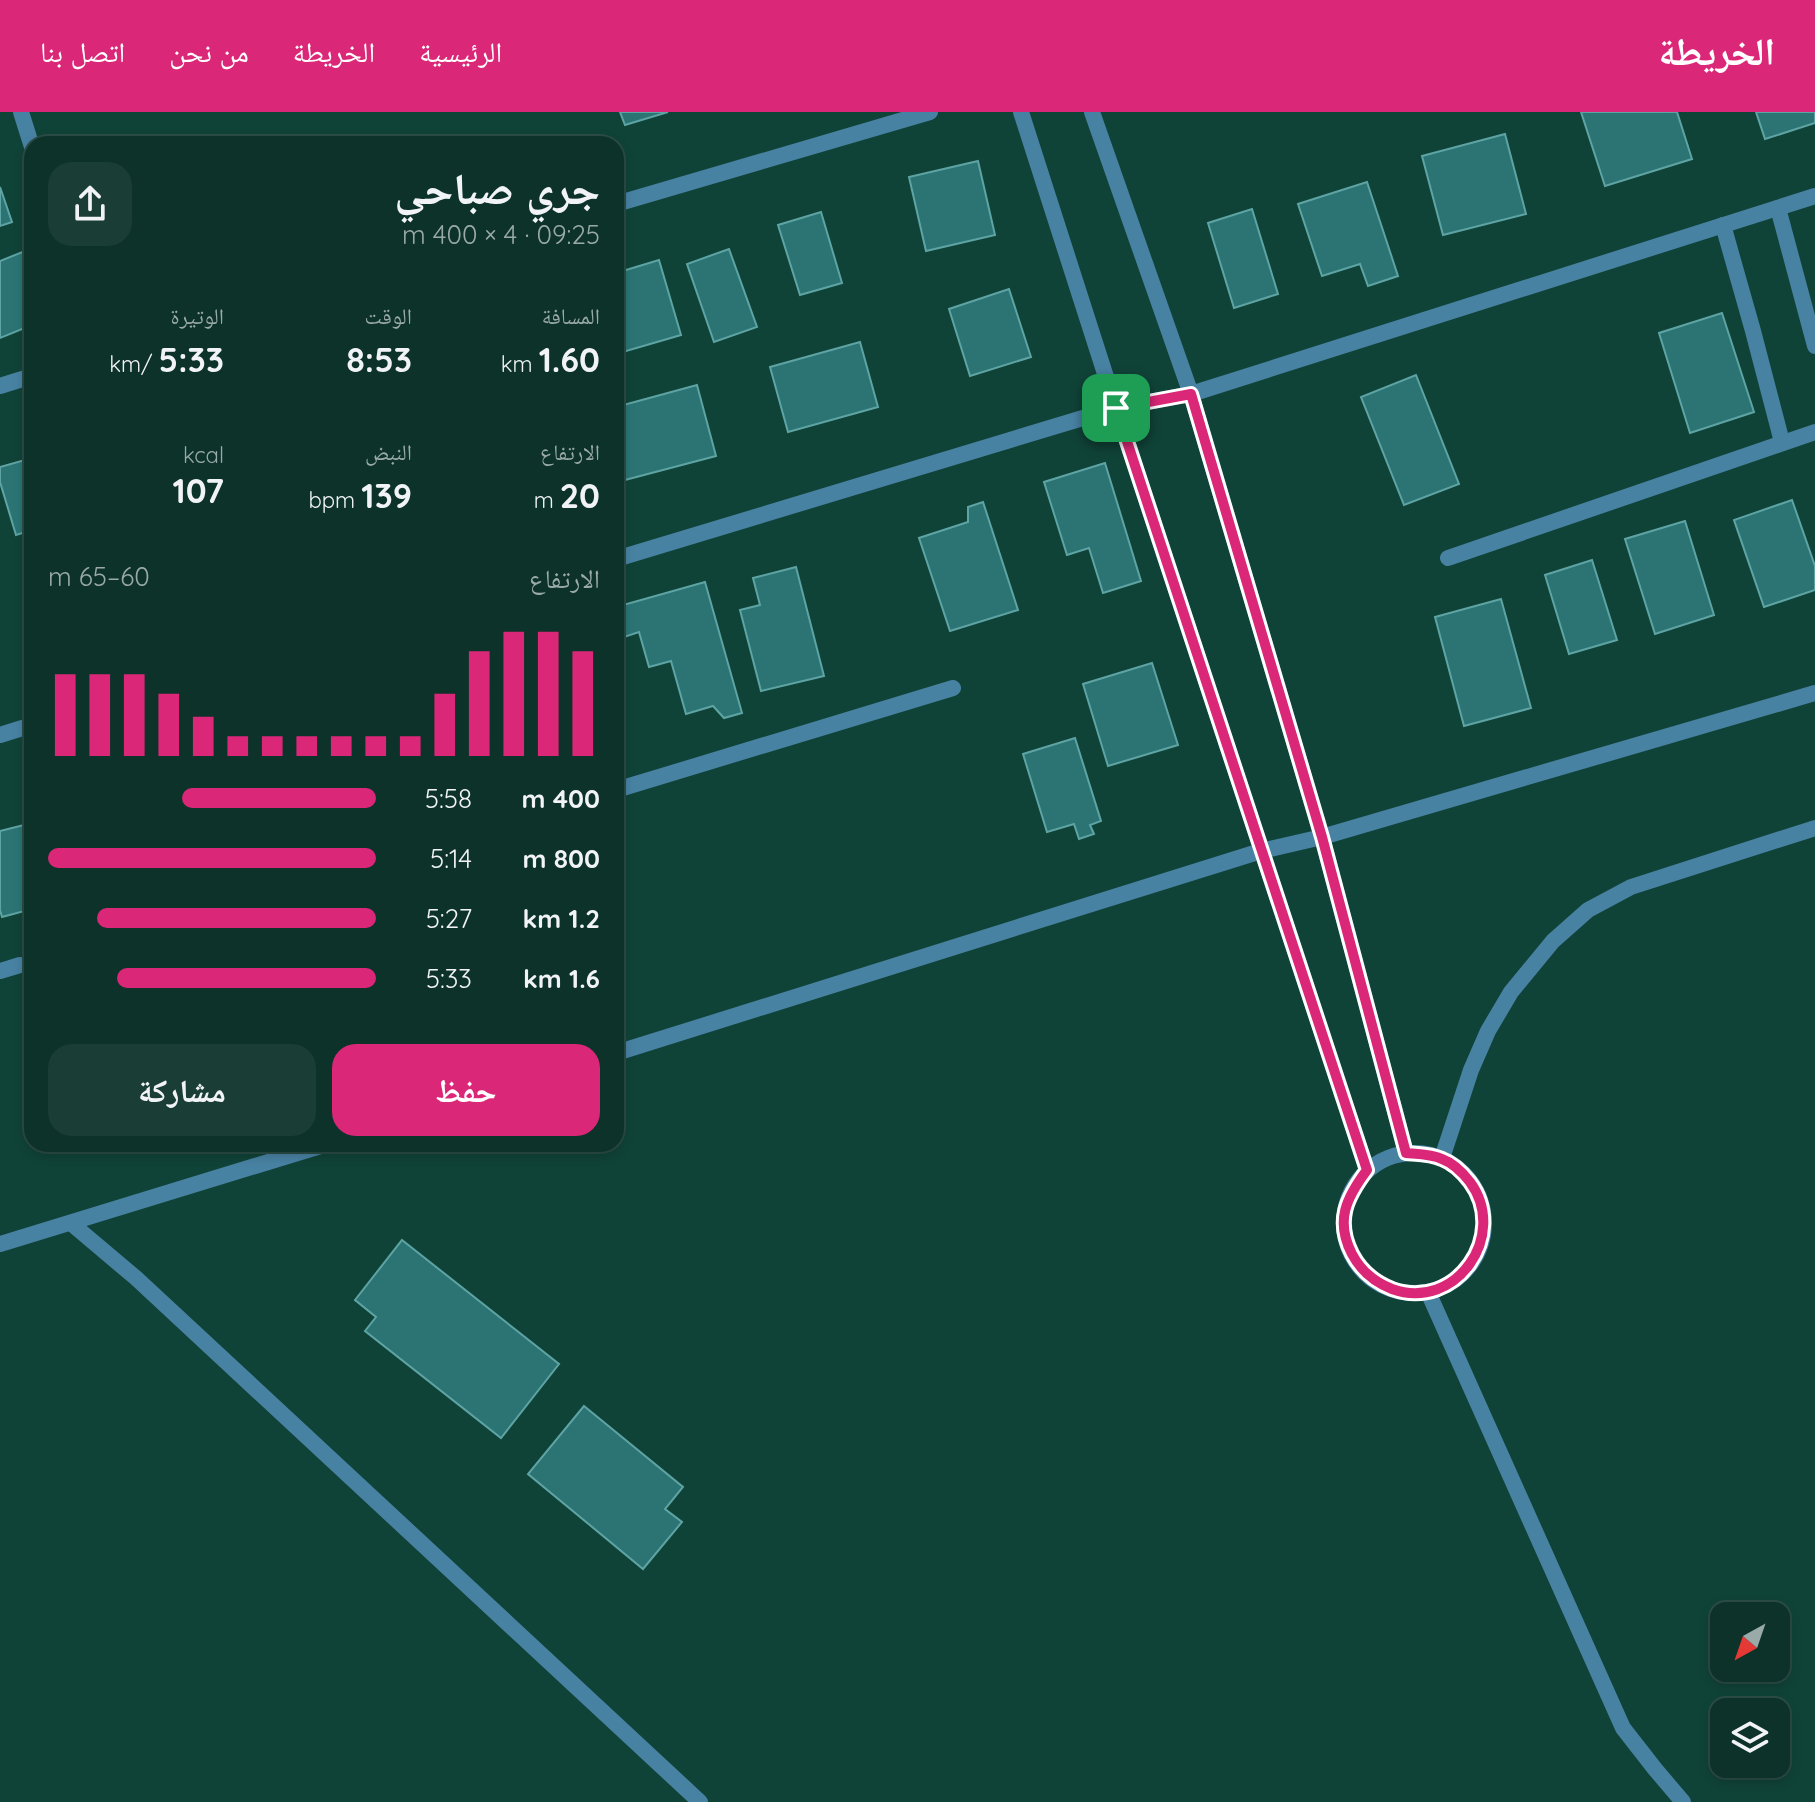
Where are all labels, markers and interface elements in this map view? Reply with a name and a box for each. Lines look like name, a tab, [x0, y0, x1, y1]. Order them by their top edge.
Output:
text: الخريطة	[1658, 27, 1775, 75]
text: اتصل بنا	[40, 34, 125, 69]
text: من نحن	[169, 34, 249, 69]
text: الخريطة	[293, 34, 375, 69]
text: الرئيسية	[419, 34, 502, 69]
text: جري صباحي	[394, 160, 600, 215]
button: share	[48, 162, 132, 246]
text: 09:25 · 4 × 400 m	[402, 218, 600, 251]
text: الوتيرة	[170, 302, 224, 330]
text: الوقت	[365, 302, 412, 330]
text: المسافة	[542, 302, 600, 330]
text: 5:33	[159, 338, 224, 381]
text: 8:53	[346, 338, 412, 381]
text: 1.60	[539, 338, 600, 381]
text: /km	[109, 350, 159, 378]
text: km	[501, 350, 539, 378]
pin	[1082, 374, 1150, 442]
icon: arrive	[1094, 386, 1138, 430]
text: النبض	[365, 438, 412, 466]
text: الارتفاع	[540, 438, 600, 466]
text: kcal	[183, 441, 224, 469]
text: 107	[173, 469, 224, 512]
text: 139	[361, 474, 412, 517]
text: 20	[560, 474, 600, 517]
text: bpm	[308, 486, 361, 514]
text: m	[534, 486, 560, 514]
text: 60–65 m	[48, 560, 150, 593]
text: الارتفاع	[529, 562, 600, 595]
text: 5:58	[425, 782, 472, 815]
text: 400 m	[522, 782, 600, 815]
text: 5:14	[430, 842, 472, 875]
text: 800 m	[523, 842, 600, 875]
text: 5:27	[426, 902, 472, 935]
text: 1.2 km	[523, 902, 600, 935]
text: 5:33	[426, 962, 472, 995]
text: 1.6 km	[523, 962, 600, 995]
button: مشاركة	[48, 1044, 316, 1136]
button: حفظ	[332, 1044, 600, 1136]
north arrow	[1710, 1602, 1790, 1682]
map controls	[1710, 1602, 1790, 1778]
button: layers	[1710, 1698, 1790, 1778]

